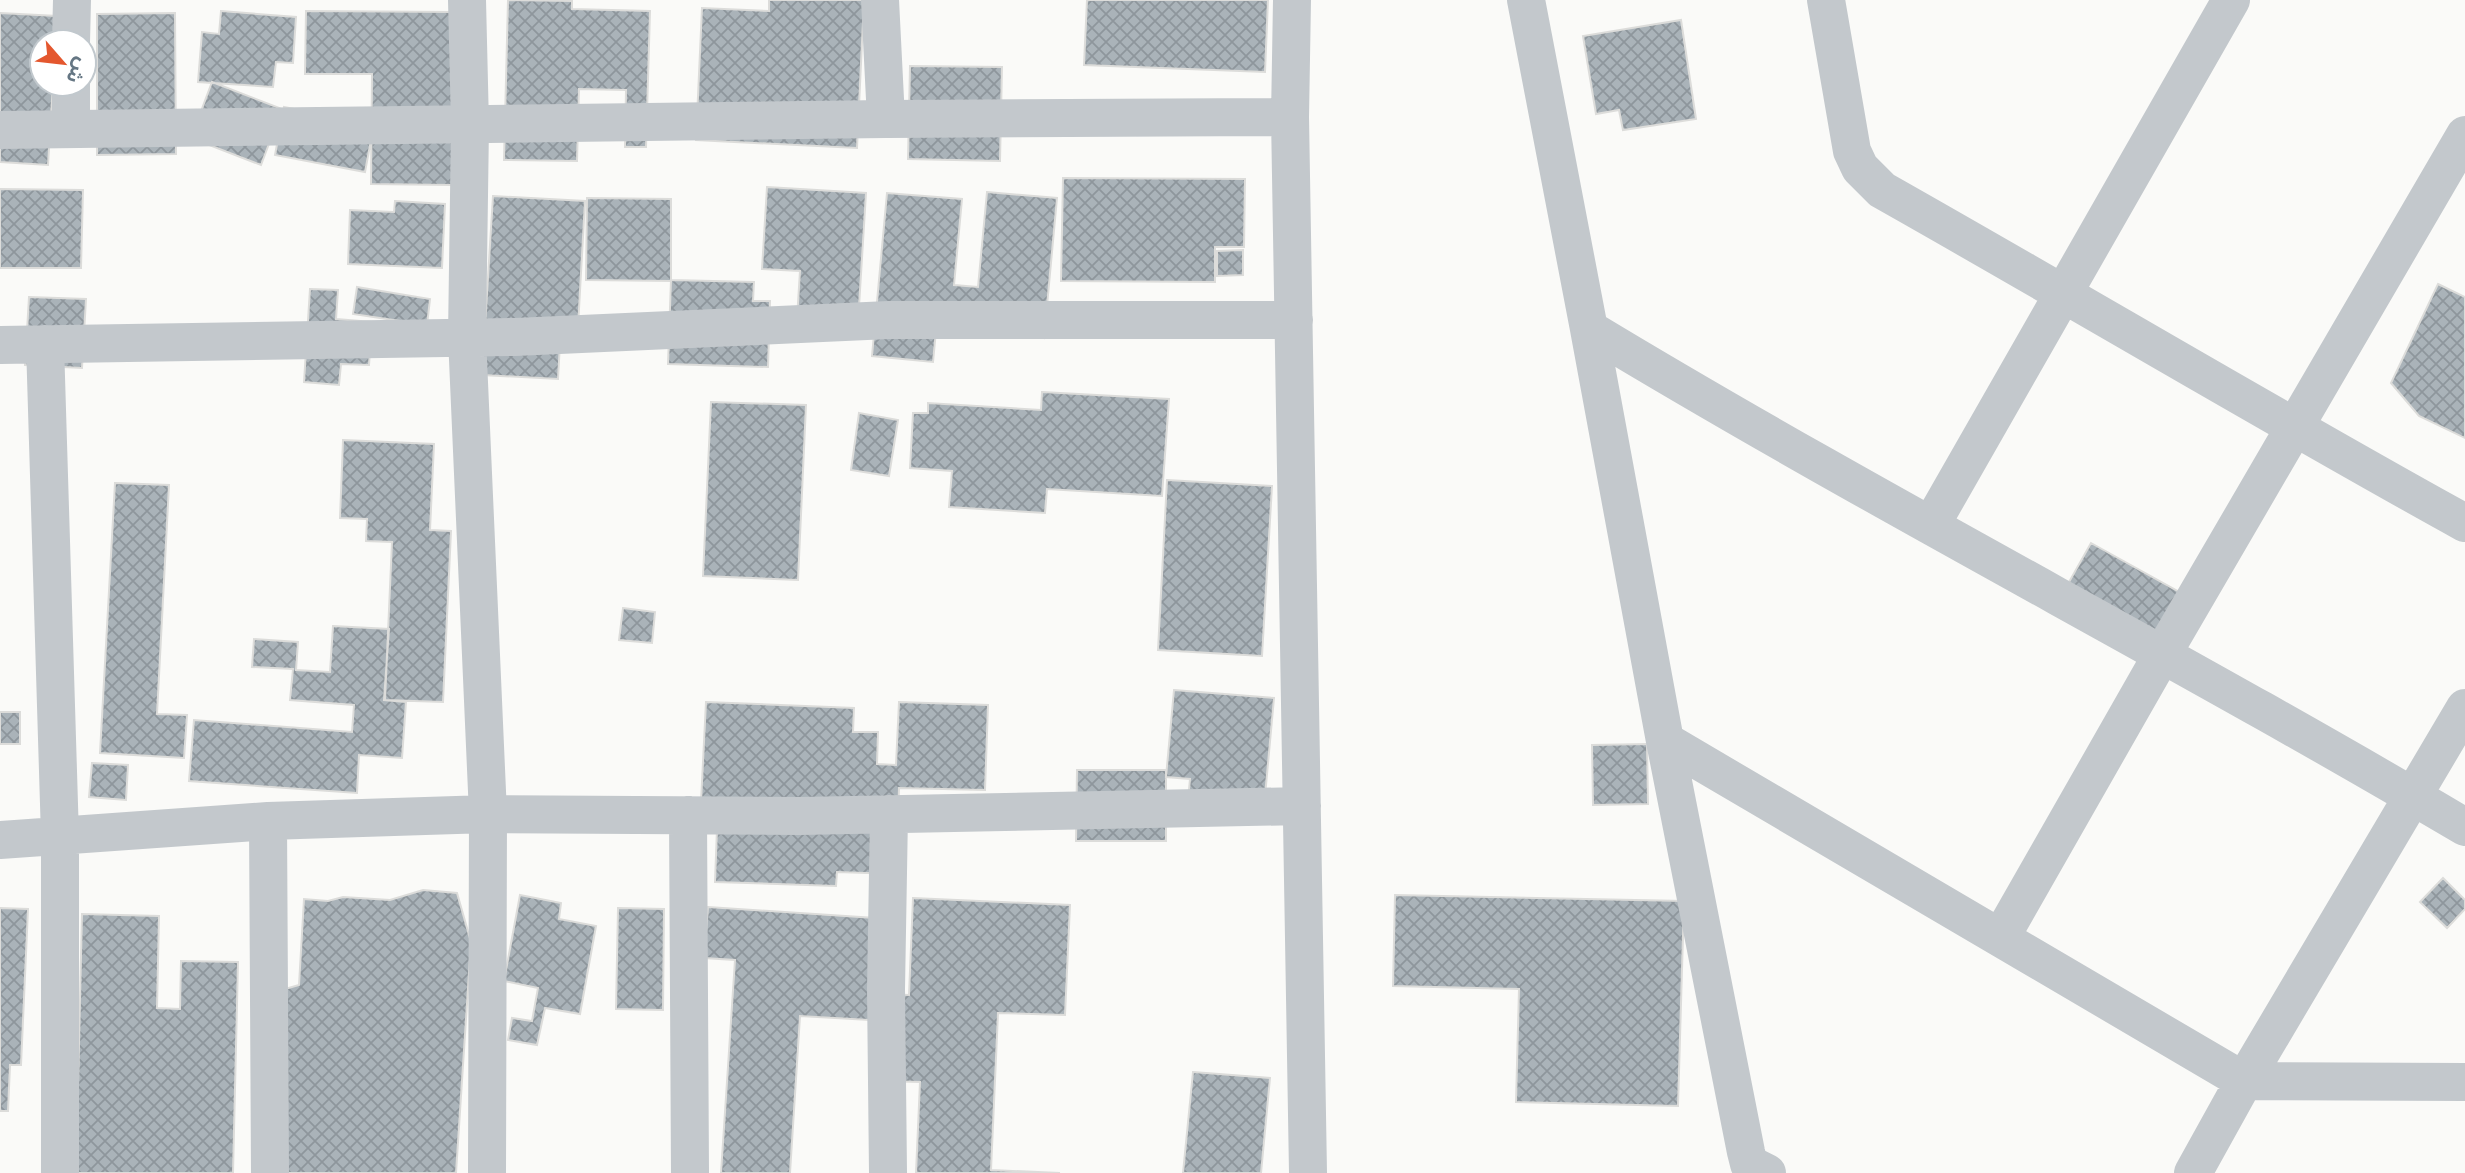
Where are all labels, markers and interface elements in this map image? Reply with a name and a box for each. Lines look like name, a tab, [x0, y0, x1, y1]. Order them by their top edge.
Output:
north arrow	[28, 28, 98, 98]
text: ش	[61, 54, 94, 88]

